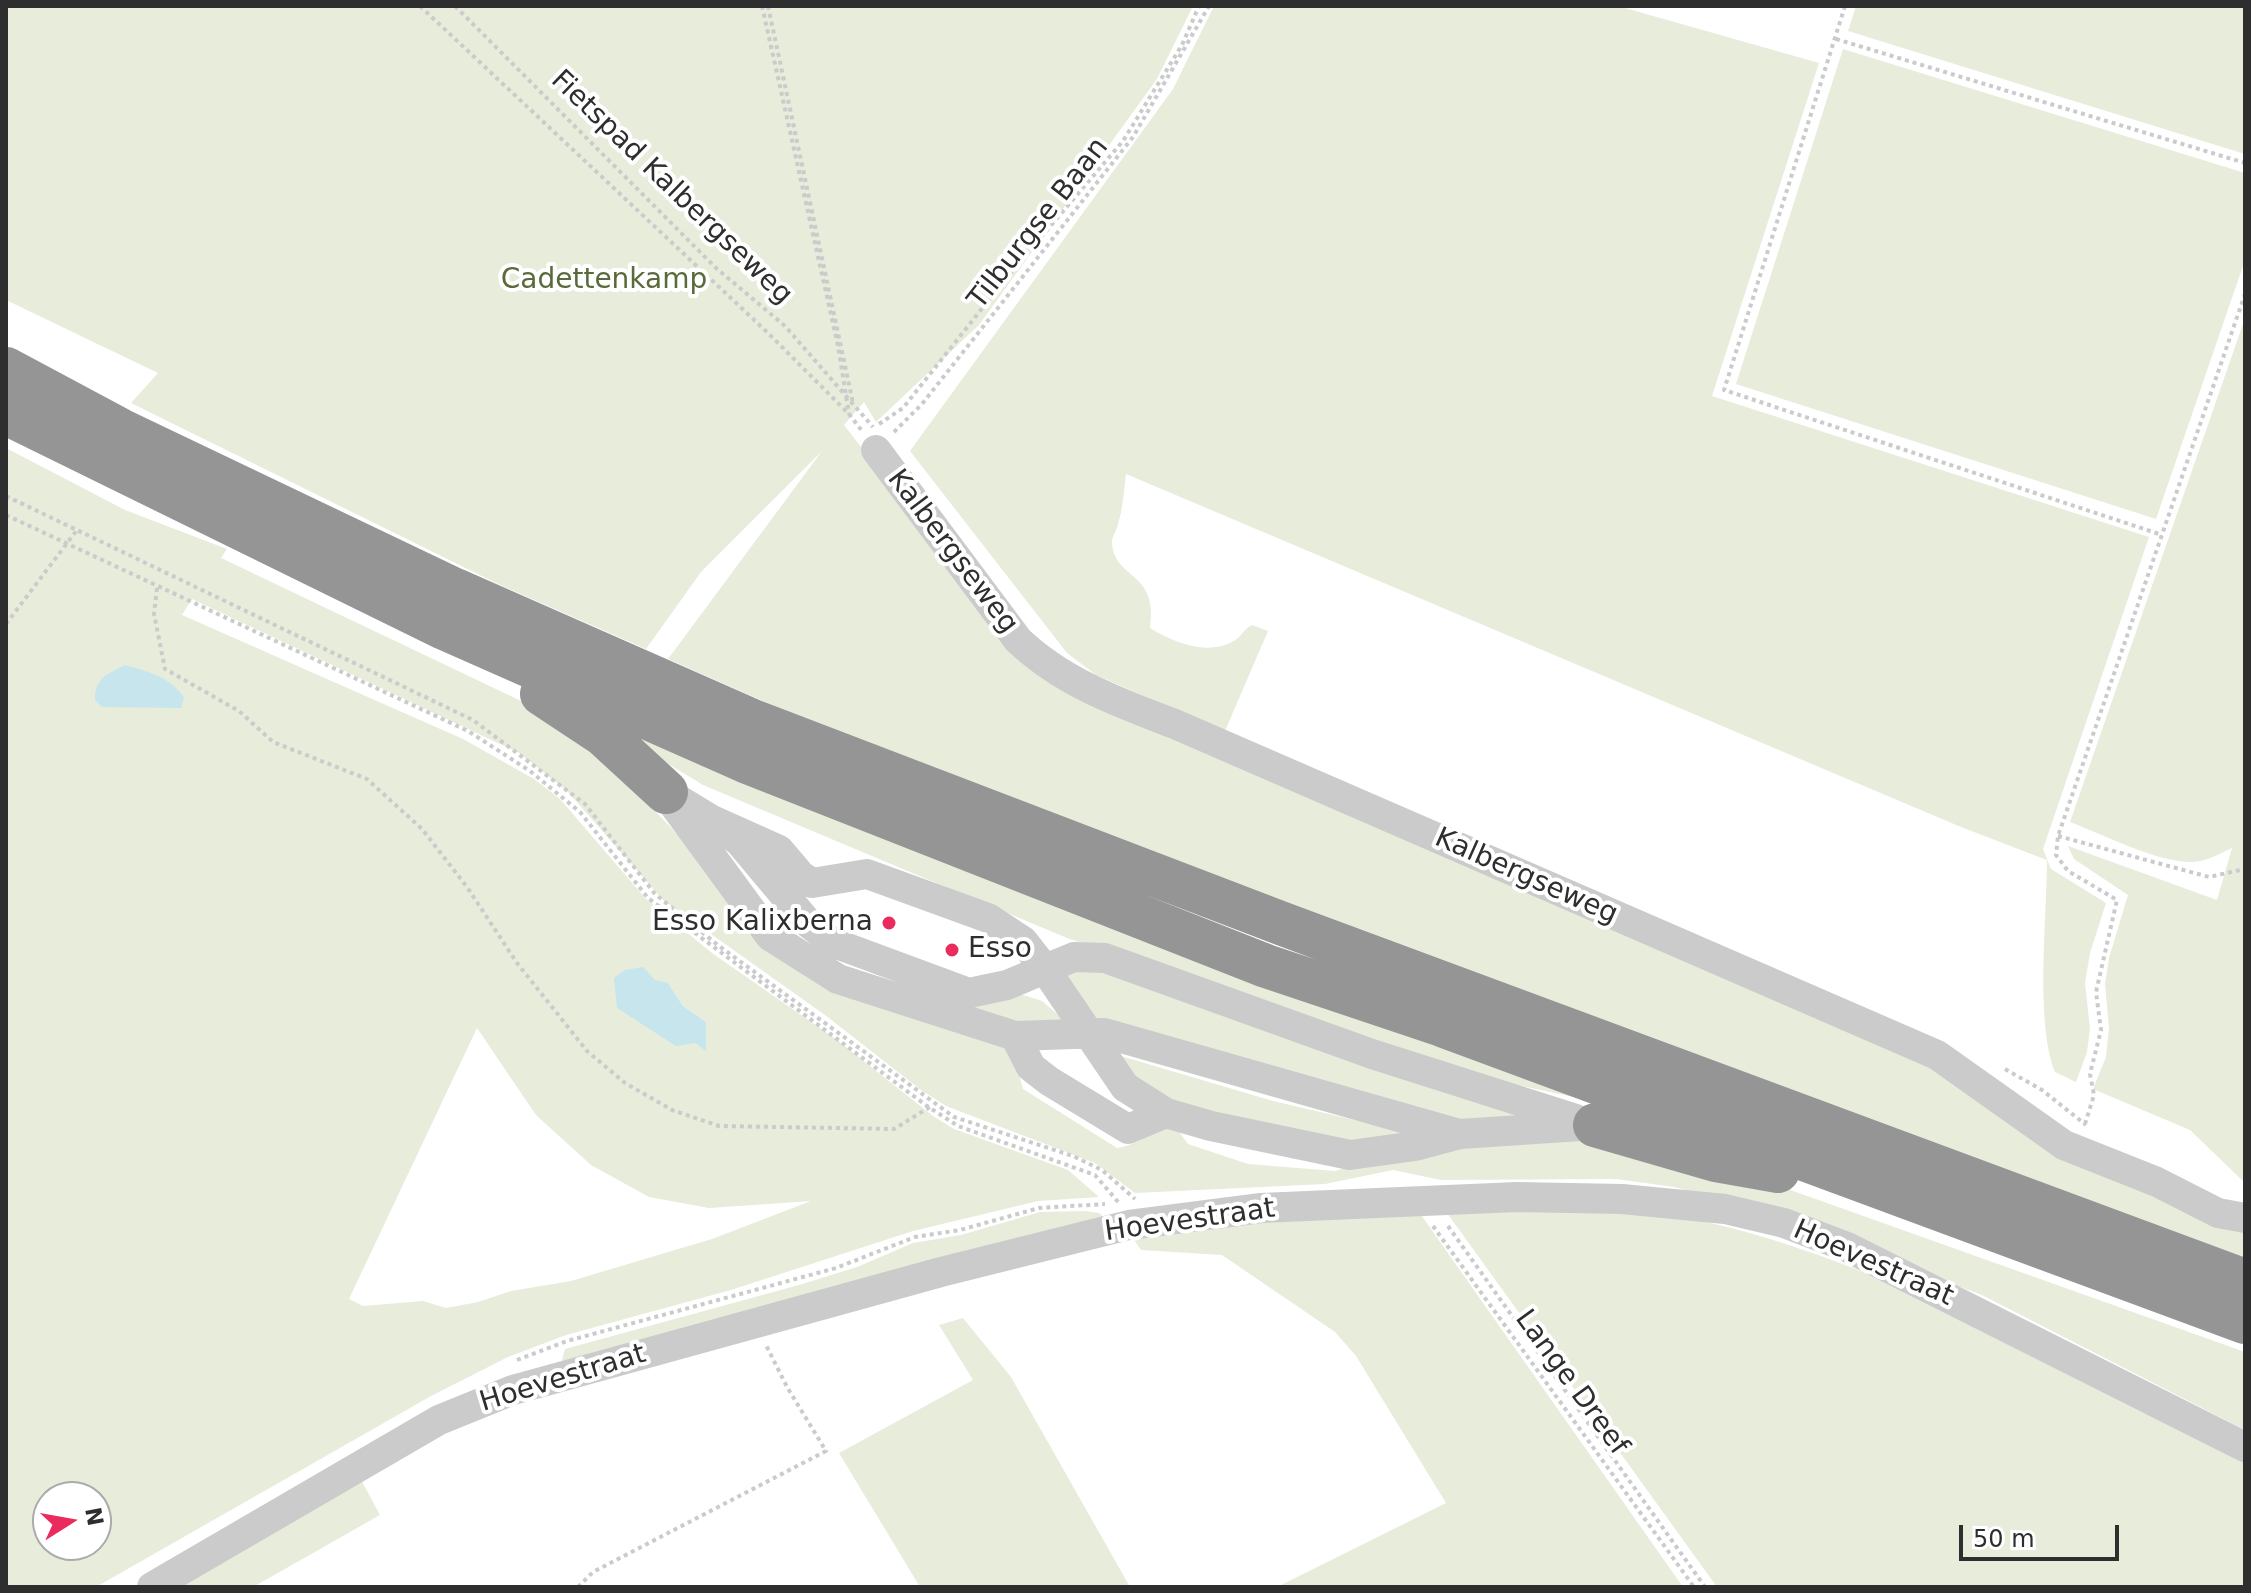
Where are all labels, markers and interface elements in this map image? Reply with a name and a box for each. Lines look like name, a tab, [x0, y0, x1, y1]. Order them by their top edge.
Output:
street label: Fietspad Kalbergseweg	[543, 64, 799, 312]
street label: Tilburgse Baan	[962, 132, 1116, 316]
park label: Cadettenkamp	[501, 264, 707, 298]
street label: Kalbergseweg	[880, 463, 1024, 641]
street label: Kalbergseweg	[1429, 822, 1623, 932]
place label: Esso Kalixberna	[652, 906, 873, 940]
marker: Esso Kalixberna	[880, 914, 898, 932]
place label: Esso	[968, 933, 1032, 967]
marker: Esso	[943, 941, 961, 959]
street label: Hoevestraat	[1103, 1192, 1277, 1250]
street label: Hoevestraat	[1788, 1214, 1958, 1314]
street label: Lange Dreef	[1507, 1304, 1635, 1462]
street label: Hoevestraat	[476, 1338, 650, 1420]
north arrow	[32, 1481, 112, 1561]
text: N	[80, 1505, 108, 1528]
scale bar	[1963, 1509, 2123, 1559]
text: 50 m	[1973, 1525, 2035, 1553]

